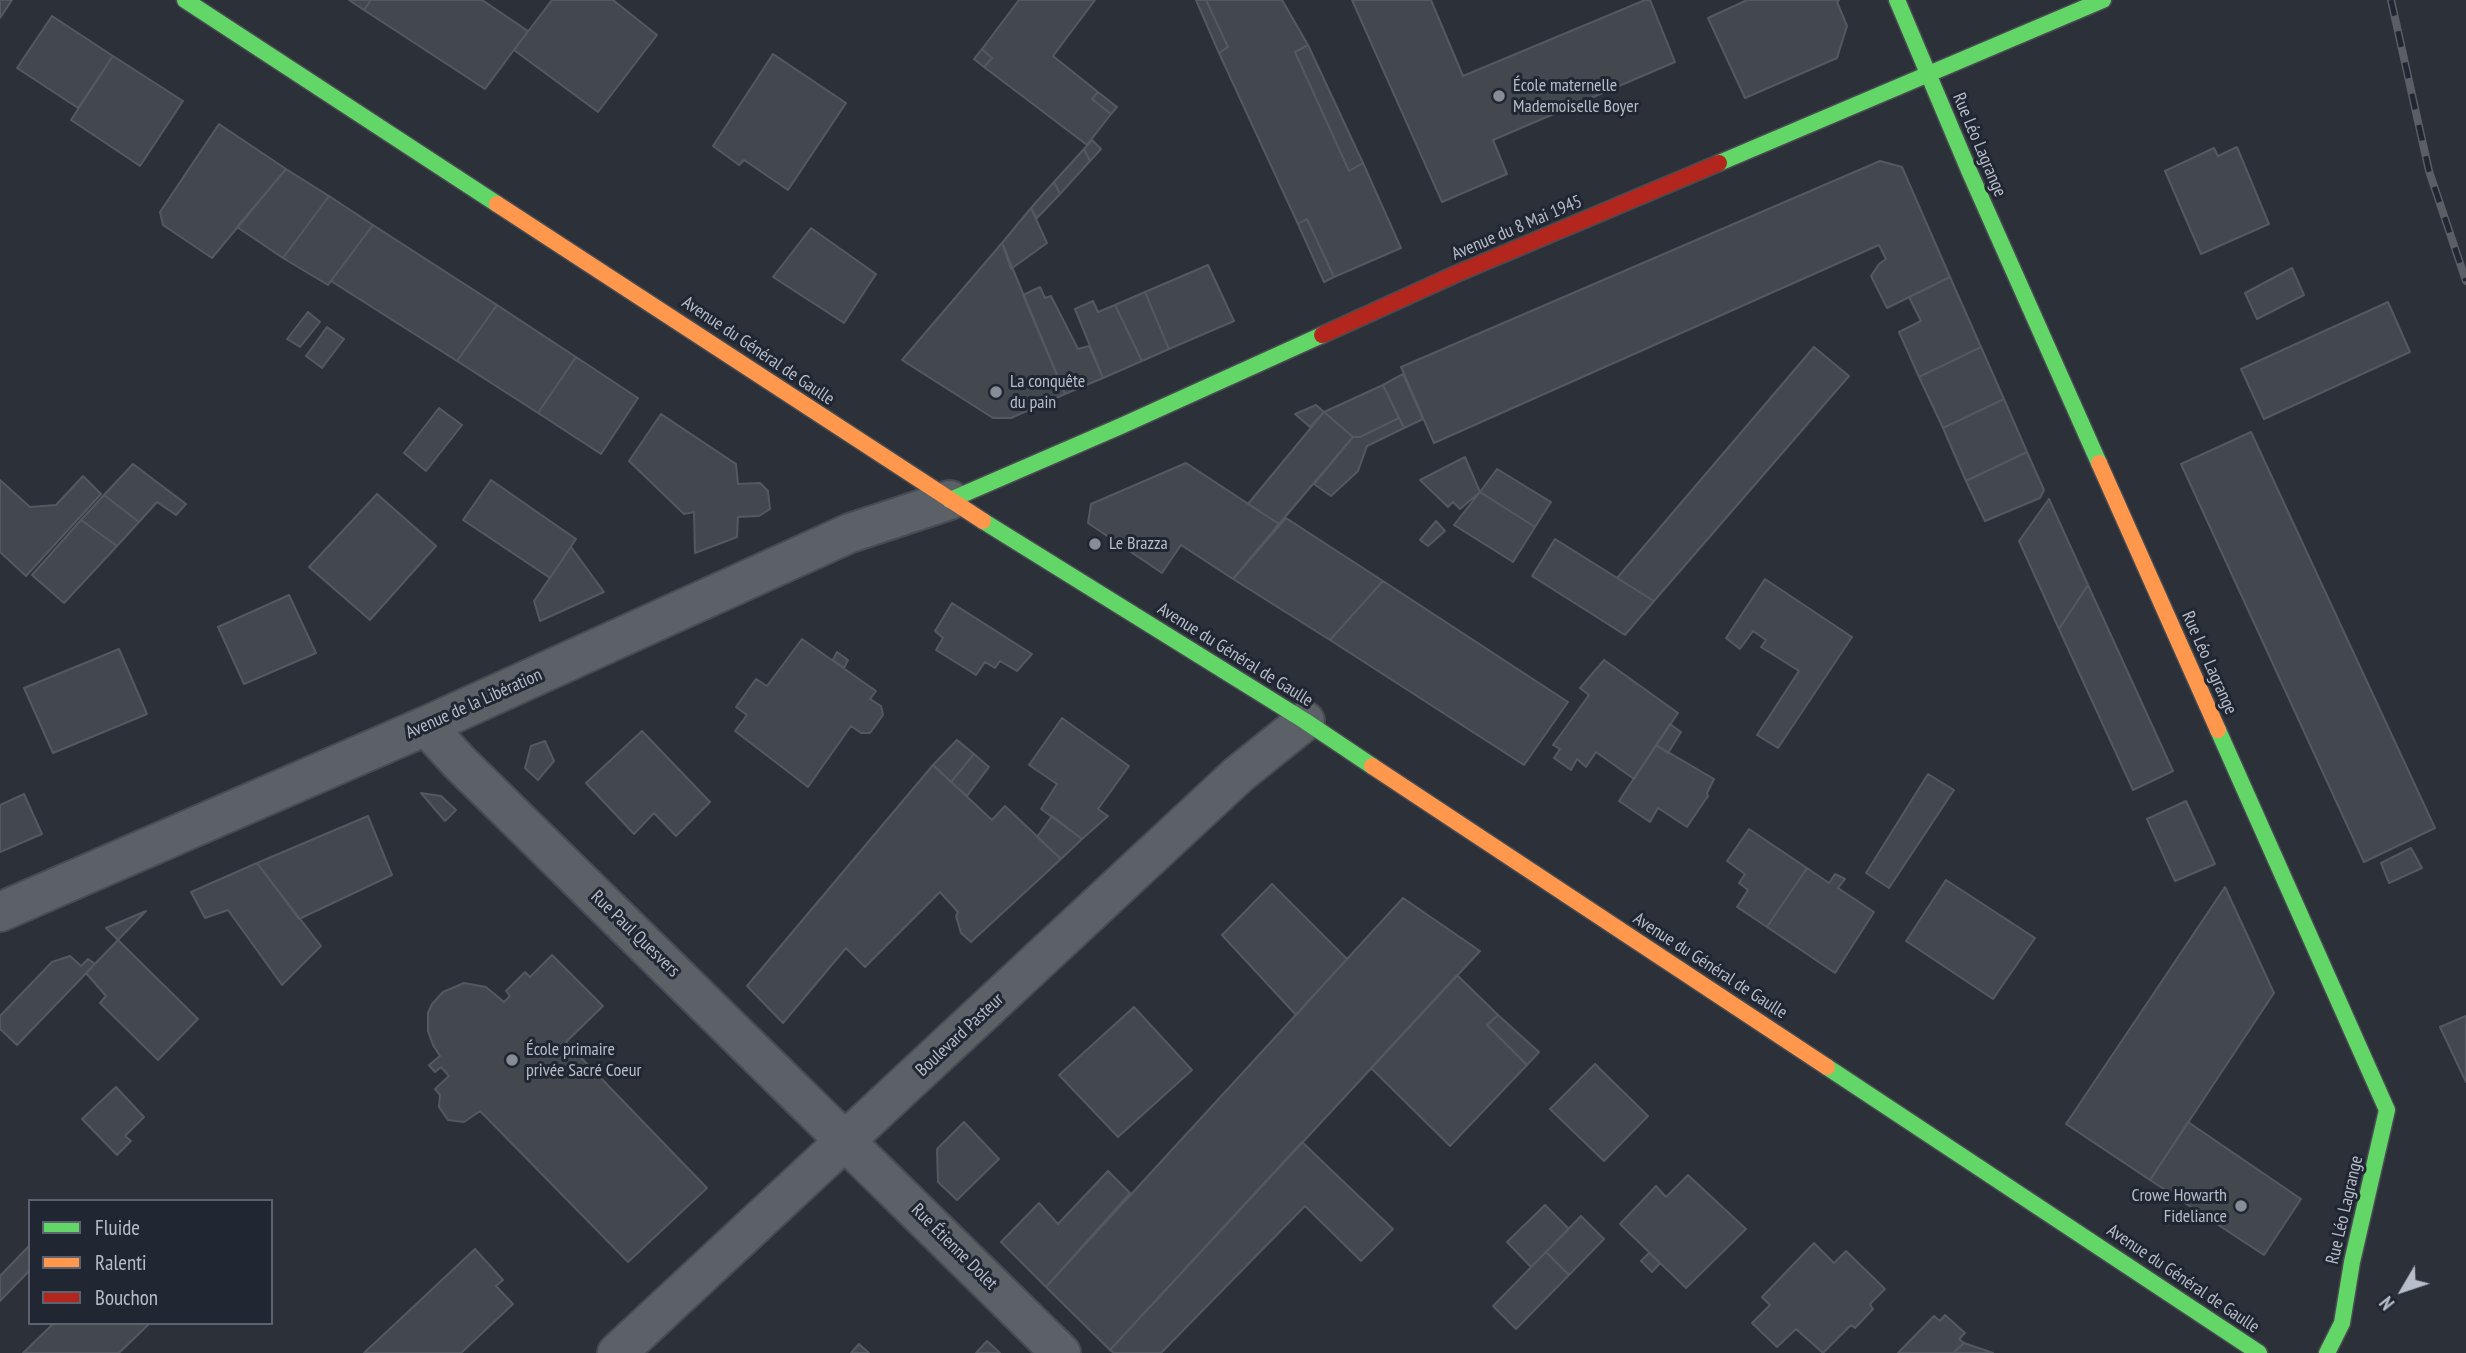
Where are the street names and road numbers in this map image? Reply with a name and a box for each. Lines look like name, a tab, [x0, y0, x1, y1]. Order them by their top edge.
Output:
street label: Rue Léo Lagrange	[1947, 90, 2011, 200]
street label: Avenue du 8 Mai 1945	[1449, 191, 1585, 265]
street label: Avenue du Général de Gaulle	[678, 292, 838, 410]
street label: Avenue du Général de Gaulle	[1153, 598, 1317, 712]
street label: Rue Léo Lagrange	[2177, 608, 2241, 718]
street label: Avenue de la Libération	[403, 664, 545, 744]
street label: Rue Paul Quesvers	[586, 886, 684, 982]
street label: Avenue du Général de Gaulle	[1629, 908, 1791, 1024]
street label: Boulevard Pasteur	[912, 989, 1008, 1081]
street label: Rue Léo Lagrange	[2322, 1154, 2368, 1266]
street label: Rue Étienne Dolet	[907, 1200, 1001, 1294]
street label: Avenue du Général de Gaulle	[2103, 1220, 2263, 1338]

